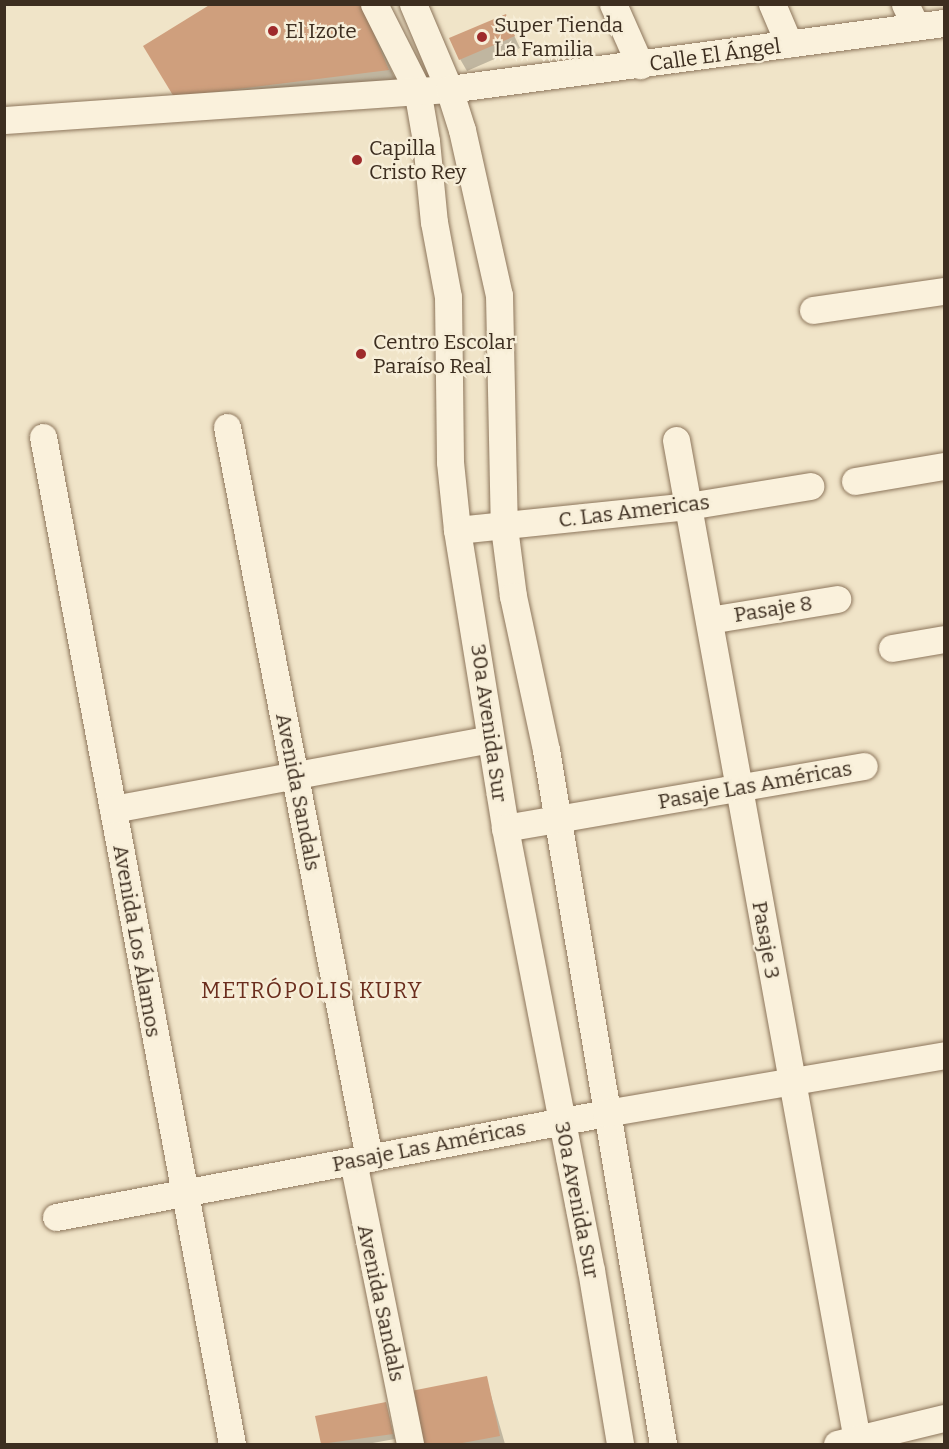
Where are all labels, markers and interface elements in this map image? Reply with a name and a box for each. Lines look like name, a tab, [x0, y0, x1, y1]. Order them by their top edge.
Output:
place label: Super Tienda La Familia	[494, 12, 623, 62]
place label: El Izote	[285, 18, 357, 44]
marker: El Izote	[266, 24, 280, 38]
marker: Super Tienda La Familia	[475, 30, 489, 44]
street label: Calle El Ángel	[648, 33, 782, 77]
place label: Capilla Cristo Rey	[369, 135, 466, 185]
marker: Capilla Cristo Rey	[350, 153, 364, 167]
place label: Centro Escolar Paraíso Real	[373, 329, 515, 379]
marker: Centro Escolar Paraíso Real	[354, 347, 368, 361]
street label: C. Las Americas	[557, 489, 711, 533]
street label: Pasaje 8	[732, 590, 814, 628]
street label: 30a Avenida Sur	[465, 642, 513, 804]
street label: Avenida Sandals	[270, 711, 326, 873]
street label: Pasaje Las Américas	[656, 756, 854, 814]
street label: Avenida Los Álamos	[108, 843, 166, 1039]
street label: Pasaje 3	[747, 899, 785, 981]
district label: METRÓPOLIS KURY	[201, 978, 423, 1004]
street label: Pasaje Las Américas	[330, 1115, 528, 1177]
street label: 30a Avenida Sur	[549, 1120, 605, 1280]
street label: Avenida Sandals	[352, 1222, 410, 1384]

